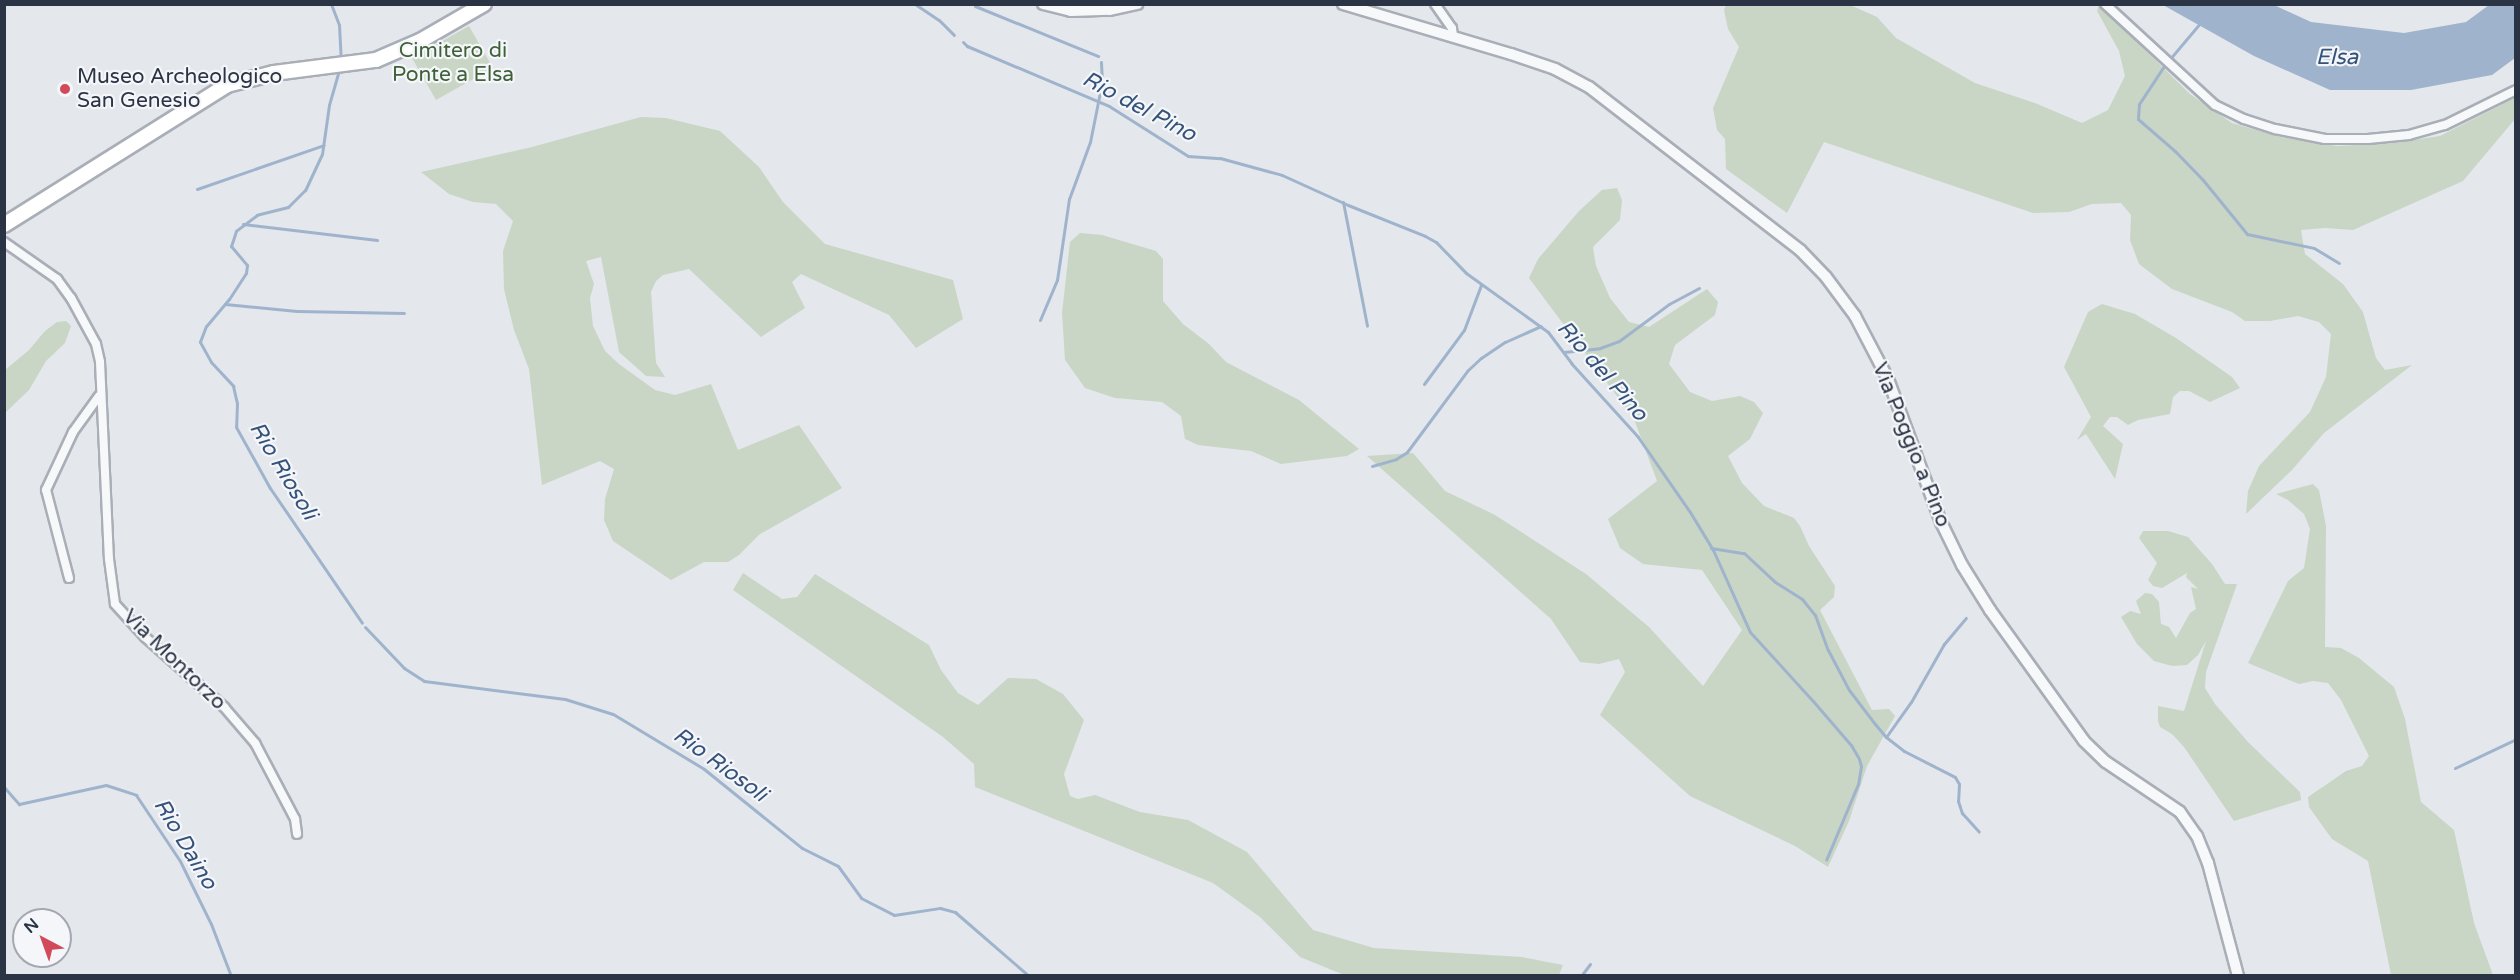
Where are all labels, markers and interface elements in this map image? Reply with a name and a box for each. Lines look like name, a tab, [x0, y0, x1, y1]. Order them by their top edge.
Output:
park label: Cimitero di Ponte a Elsa	[392, 38, 514, 88]
water label: Elsa	[2316, 45, 2358, 71]
place label: Museo Archeologico San Genesio	[77, 64, 282, 114]
water label: Rio del Pino	[1078, 66, 1200, 148]
marker: Museo Archeologico San Genesio	[58, 82, 72, 96]
water label: Rio del Pino	[1551, 315, 1653, 427]
street label: Via Poggio a Pino	[1866, 359, 1956, 531]
water label: Rio Riosoli	[243, 417, 323, 525]
street label: Via Montorzo	[117, 604, 231, 716]
water label: Rio Riosoli	[668, 722, 772, 808]
water label: Rio Daino	[148, 794, 222, 894]
north arrow	[12, 908, 72, 968]
text: N	[20, 914, 43, 938]

